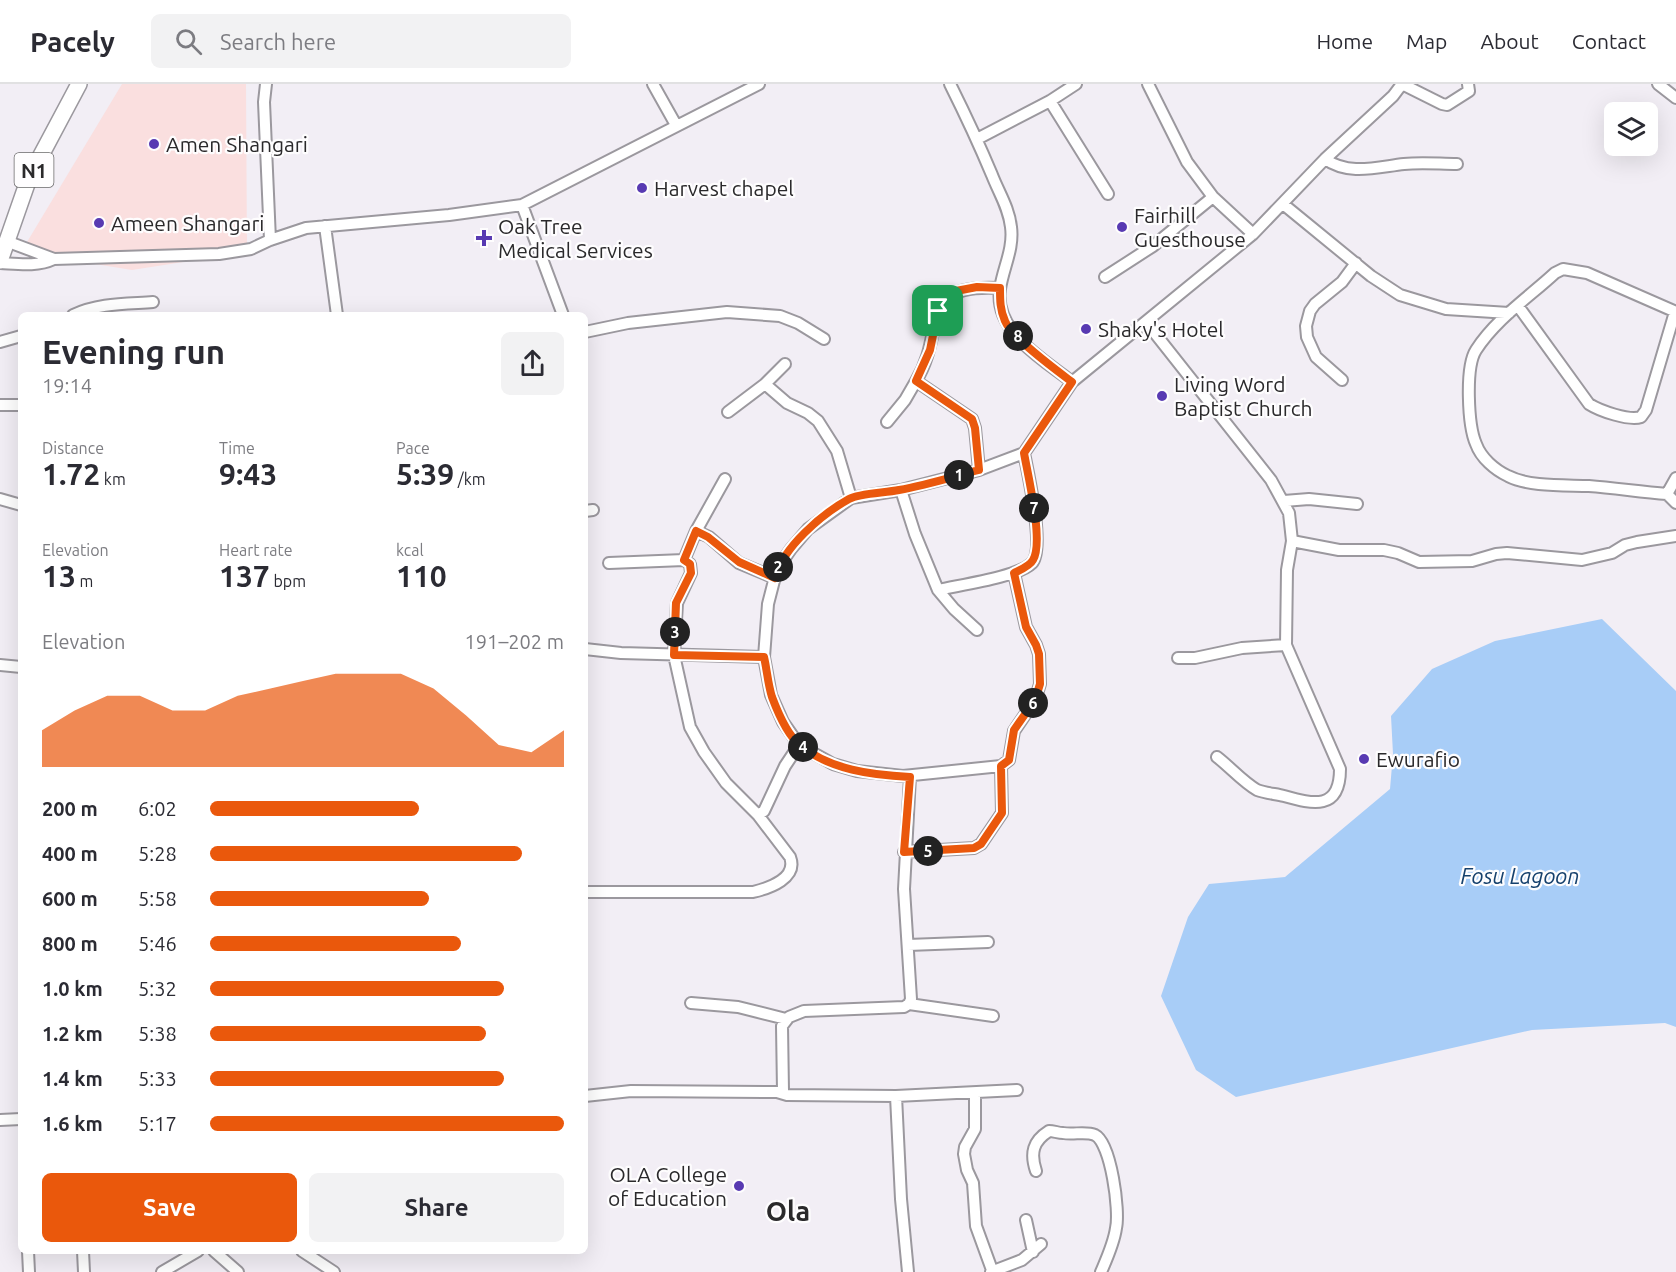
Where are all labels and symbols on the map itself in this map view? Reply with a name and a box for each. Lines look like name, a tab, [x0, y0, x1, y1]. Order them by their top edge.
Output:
place label: Amen Shangari	[166, 132, 308, 156]
marker: Amen Shangari	[147, 137, 161, 151]
road number: N1	[15, 153, 54, 187]
place label: Harvest chapel	[654, 176, 794, 200]
marker: Harvest chapel	[635, 181, 649, 195]
place label: Fairhill Guesthouse	[1134, 203, 1246, 251]
place label: Ameen Shangari	[111, 211, 264, 235]
place label: Oak Tree Medical Services	[498, 214, 653, 262]
marker: Ameen Shangari	[92, 216, 106, 230]
marker: Fairhill Guesthouse	[1115, 220, 1129, 234]
marker: Oak Tree Medical Services	[475, 229, 493, 247]
pin	[912, 285, 963, 336]
place label: Shaky's Hotel	[1098, 317, 1224, 341]
pin: 8	[1003, 321, 1033, 351]
marker: Shaky's Hotel	[1079, 322, 1093, 336]
place label: Living Word Baptist Church	[1174, 372, 1313, 420]
marker: Living Word Baptist Church	[1155, 389, 1169, 403]
pin: 1	[944, 460, 974, 490]
pin: 7	[1019, 493, 1049, 523]
pin: 2	[763, 552, 793, 582]
pin: 3	[660, 617, 690, 647]
pin: 6	[1018, 688, 1048, 718]
pin: 4	[788, 732, 818, 762]
place label: Ewurafio	[1376, 747, 1460, 771]
marker: Ewurafio	[1357, 752, 1371, 766]
pin: 5	[913, 836, 943, 866]
water label: Fosu Lagoon	[1460, 863, 1580, 888]
place label: OLA College of Education	[608, 1162, 727, 1210]
marker: OLA College of Education	[732, 1179, 746, 1193]
district label: Ola	[766, 1196, 810, 1226]

